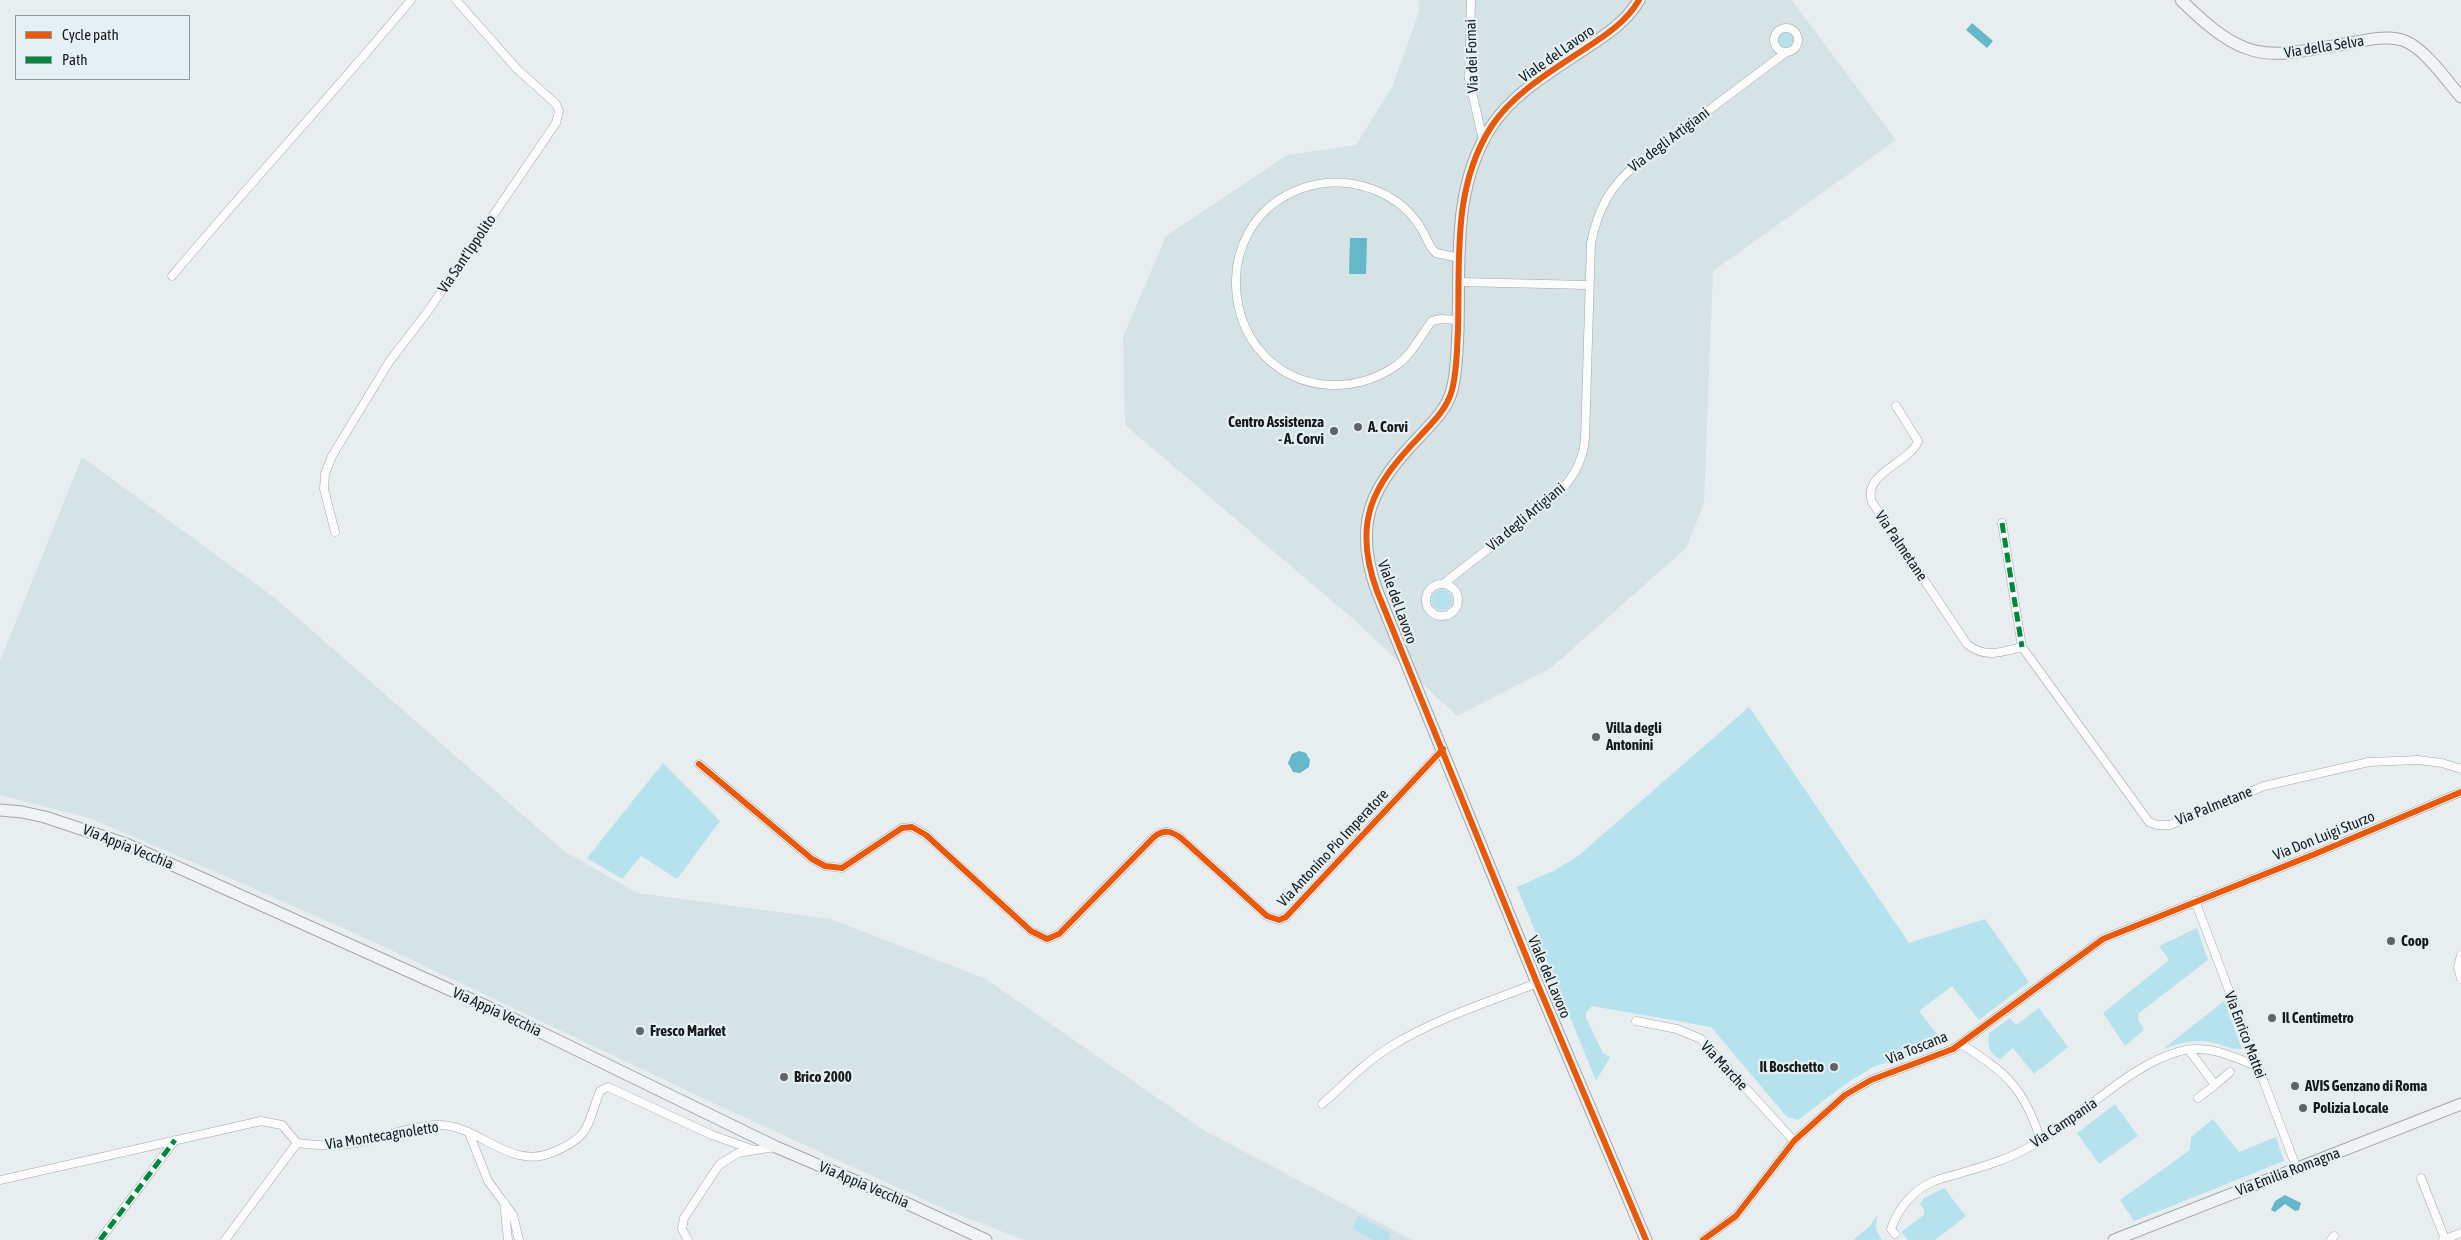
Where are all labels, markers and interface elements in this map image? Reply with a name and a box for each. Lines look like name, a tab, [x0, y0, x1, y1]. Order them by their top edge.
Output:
legend	[15, 15, 190, 80]
street label: Via dei Fornai	[1462, 19, 1482, 93]
street label: Viale del Lavoro	[1516, 21, 1598, 87]
text: Cycle path	[62, 26, 119, 43]
street label: Via della Selva	[2283, 32, 2365, 62]
text: Path	[62, 51, 88, 68]
street label: Via degli Artigiani	[1625, 104, 1713, 176]
street label: Via Sant'Ippolito	[434, 211, 500, 297]
place label: Centro Assistenza - A. Corvi	[1228, 413, 1324, 448]
place label: A. Corvi	[1368, 418, 1408, 436]
marker: A. Corvi	[1352, 421, 1364, 433]
marker: Centro Assistenza - A. Corvi	[1328, 425, 1340, 437]
street label: Via degli Artigiani	[1483, 479, 1569, 555]
street label: Via Palmetane	[1871, 507, 1931, 585]
street label: Viale del Lavoro	[1374, 558, 1420, 646]
place label: Villa degli Antonini	[1606, 719, 1662, 754]
marker: Villa degli Antonini	[1590, 731, 1602, 743]
street label: Via Palmetane	[2173, 783, 2255, 829]
street label: Via Antonino Pio Imperatore	[1274, 785, 1392, 911]
street label: Via Don Luigi Sturzo	[2271, 807, 2377, 865]
street label: Via Appia Vecchia	[80, 821, 176, 873]
place label: Coop	[2401, 932, 2429, 950]
street label: Viale del Lavoro	[1524, 933, 1574, 1021]
marker: Coop	[2385, 935, 2397, 947]
street label: Via Appia Vecchia	[450, 983, 544, 1041]
street label: Via Enrico Mattei	[2220, 989, 2270, 1081]
place label: Il Centimetro	[2282, 1009, 2354, 1027]
marker: Il Centimetro	[2266, 1012, 2278, 1024]
place label: Fresco Market	[650, 1022, 726, 1040]
marker: Fresco Market	[634, 1025, 646, 1037]
street label: Via Toscana	[1884, 1028, 1950, 1068]
street label: Via Marche	[1697, 1038, 1751, 1094]
place label: Il Boschetto	[1760, 1058, 1824, 1076]
marker: Il Boschetto	[1828, 1061, 1840, 1073]
place label: Brico 2000	[794, 1068, 852, 1086]
marker: Brico 2000	[778, 1071, 790, 1083]
place label: AVIS Genzano di Roma	[2305, 1077, 2427, 1095]
marker: AVIS Genzano di Roma	[2289, 1080, 2301, 1092]
street label: Via Campania	[2027, 1094, 2101, 1152]
place label: Polizia Locale	[2313, 1099, 2389, 1117]
marker: Polizia Locale	[2297, 1102, 2309, 1114]
street label: Via Montecagnoletto	[324, 1118, 440, 1154]
street label: Via Emilia Romagna	[2233, 1144, 2343, 1200]
street label: Via Appia Vecchia	[816, 1158, 912, 1212]

